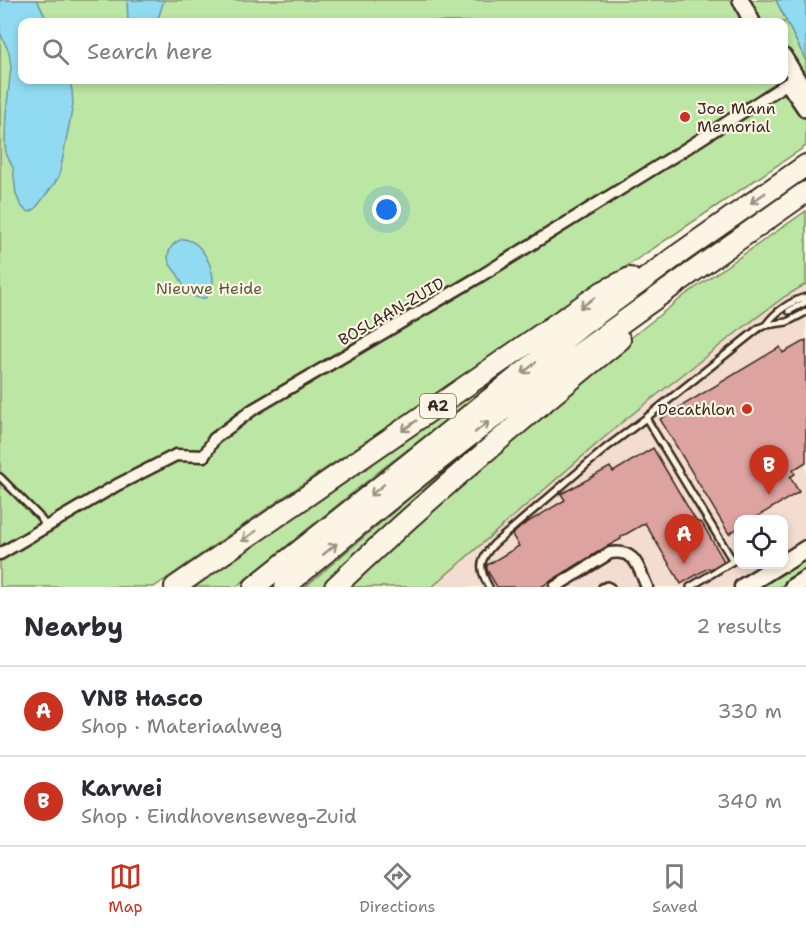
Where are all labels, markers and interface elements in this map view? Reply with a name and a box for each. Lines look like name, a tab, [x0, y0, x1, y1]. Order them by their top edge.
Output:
search box	[18, 18, 788, 84]
icon: search	[39, 35, 72, 68]
text: Search here	[87, 37, 213, 66]
place label: Joe Mann Memorial	[697, 98, 776, 137]
marker: Joe Mann Memorial	[678, 110, 692, 124]
one-way arrow	[750, 192, 767, 204]
your location	[372, 195, 401, 224]
street label: BOSLAAN-ZUID	[334, 273, 448, 350]
park label: Nieuwe Heide	[156, 278, 262, 299]
one-way arrow	[579, 297, 596, 309]
one-way arrow	[521, 361, 537, 374]
road number: A2	[420, 394, 456, 418]
place label: Decathlon	[658, 399, 735, 420]
marker: Decathlon	[740, 402, 754, 416]
one-way arrow	[402, 420, 418, 432]
one-way arrow	[473, 421, 489, 434]
pin: B	[750, 446, 788, 495]
one-way arrow	[369, 483, 385, 496]
pin: A	[664, 514, 704, 564]
map controls	[734, 515, 788, 569]
button: locate	[734, 515, 788, 569]
one-way arrow	[241, 530, 257, 542]
one-way arrow	[322, 543, 338, 556]
text: Nearby	[24, 609, 123, 644]
text: 2 results	[696, 613, 782, 639]
text: VNB Hasco	[81, 684, 203, 713]
text: A	[36, 698, 51, 724]
text: 330 m	[718, 698, 782, 724]
text: Shop · Materiaalweg	[81, 713, 282, 739]
text: Karwei	[81, 774, 162, 803]
text: B	[37, 788, 50, 814]
text: 340 m	[717, 788, 782, 814]
text: Shop · Eindhovenseweg-Zuid	[81, 803, 357, 829]
tab: Map	[108, 860, 143, 917]
tab: Directions	[359, 860, 436, 917]
tab: Saved	[652, 860, 698, 917]

